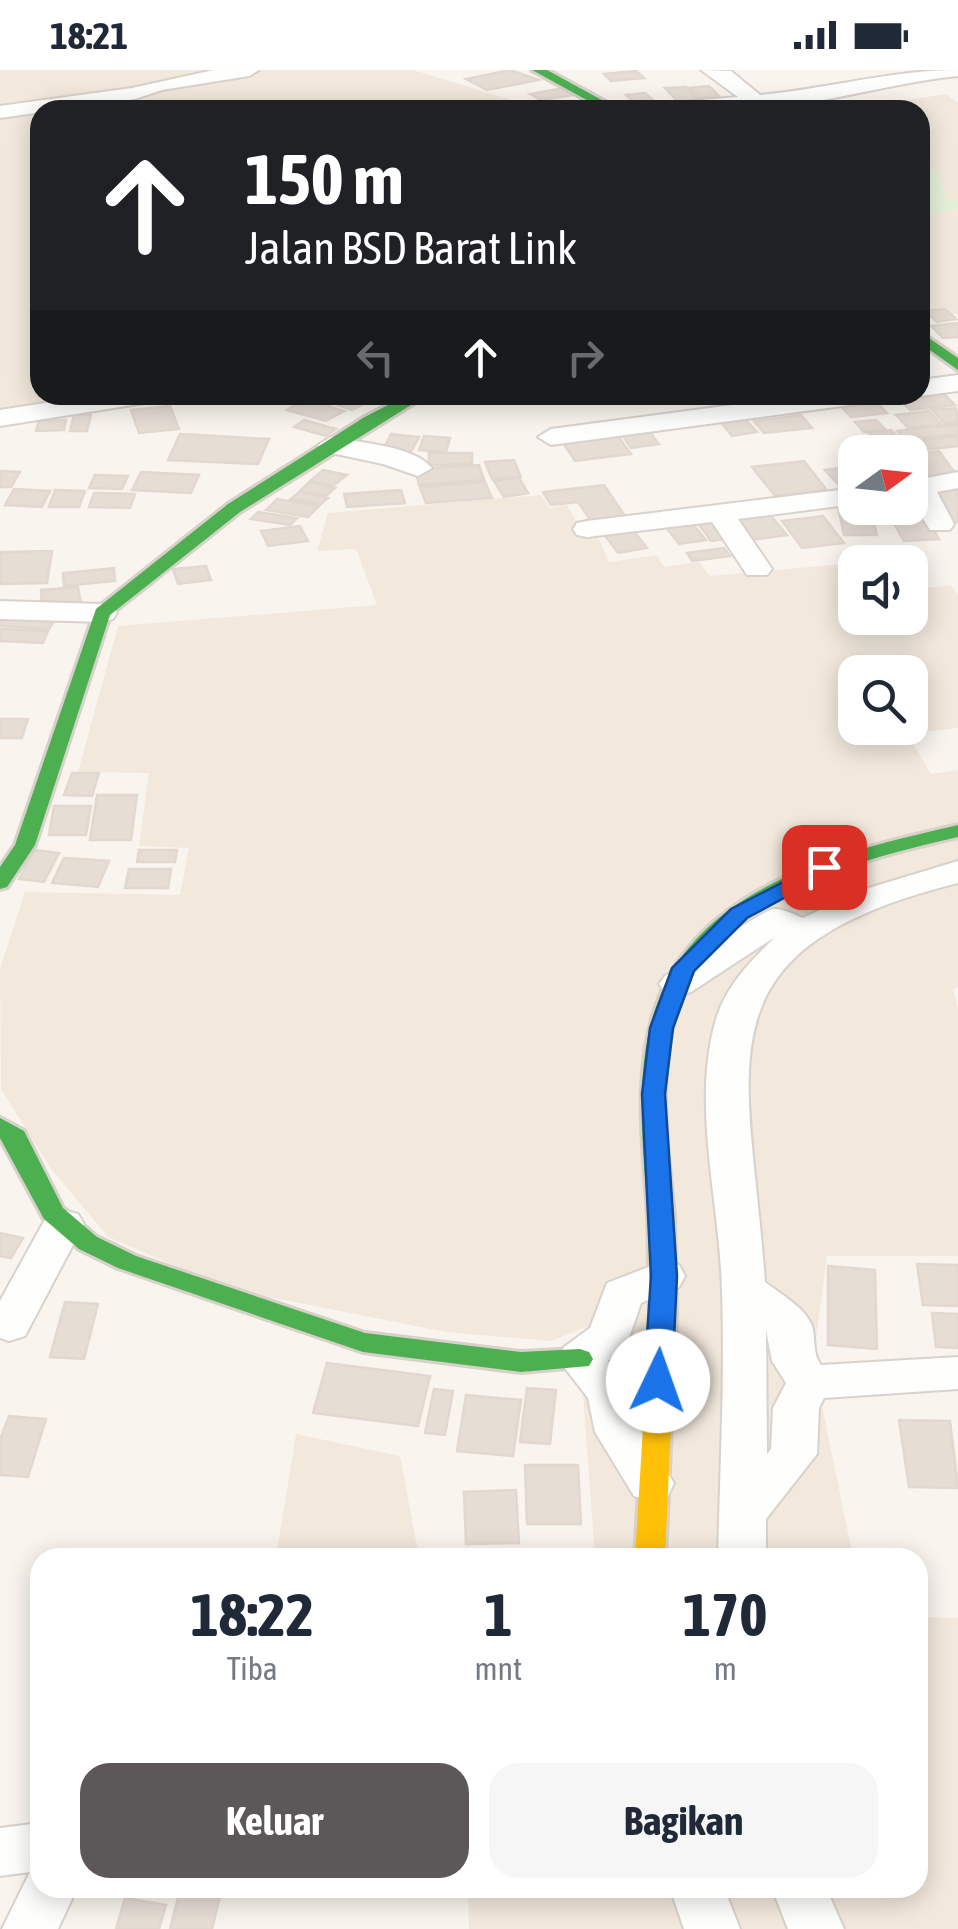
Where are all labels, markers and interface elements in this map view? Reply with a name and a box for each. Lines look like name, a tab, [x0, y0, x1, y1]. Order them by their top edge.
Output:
text: 18:21	[50, 14, 128, 57]
text: 150 m	[245, 139, 404, 219]
icon: ahead	[80, 140, 210, 270]
text: Jalan BSD Barat Link	[245, 222, 577, 274]
icon: left	[348, 330, 403, 385]
icon: ahead	[453, 330, 508, 385]
icon: right	[558, 330, 613, 385]
north arrow	[838, 435, 928, 525]
map controls	[838, 435, 928, 745]
button: sound	[838, 545, 928, 635]
button: search	[838, 655, 928, 745]
pin	[782, 825, 867, 910]
icon: arrive	[797, 840, 852, 895]
position arrow	[606, 1329, 710, 1433]
text: 18:22	[191, 1580, 314, 1649]
text: 1	[484, 1580, 513, 1649]
text: 170	[683, 1580, 767, 1649]
text: Tiba	[227, 1650, 278, 1687]
text: mnt	[475, 1650, 522, 1687]
text: m	[714, 1650, 737, 1687]
button: Keluar	[80, 1763, 469, 1878]
button: Bagikan	[489, 1763, 878, 1878]

